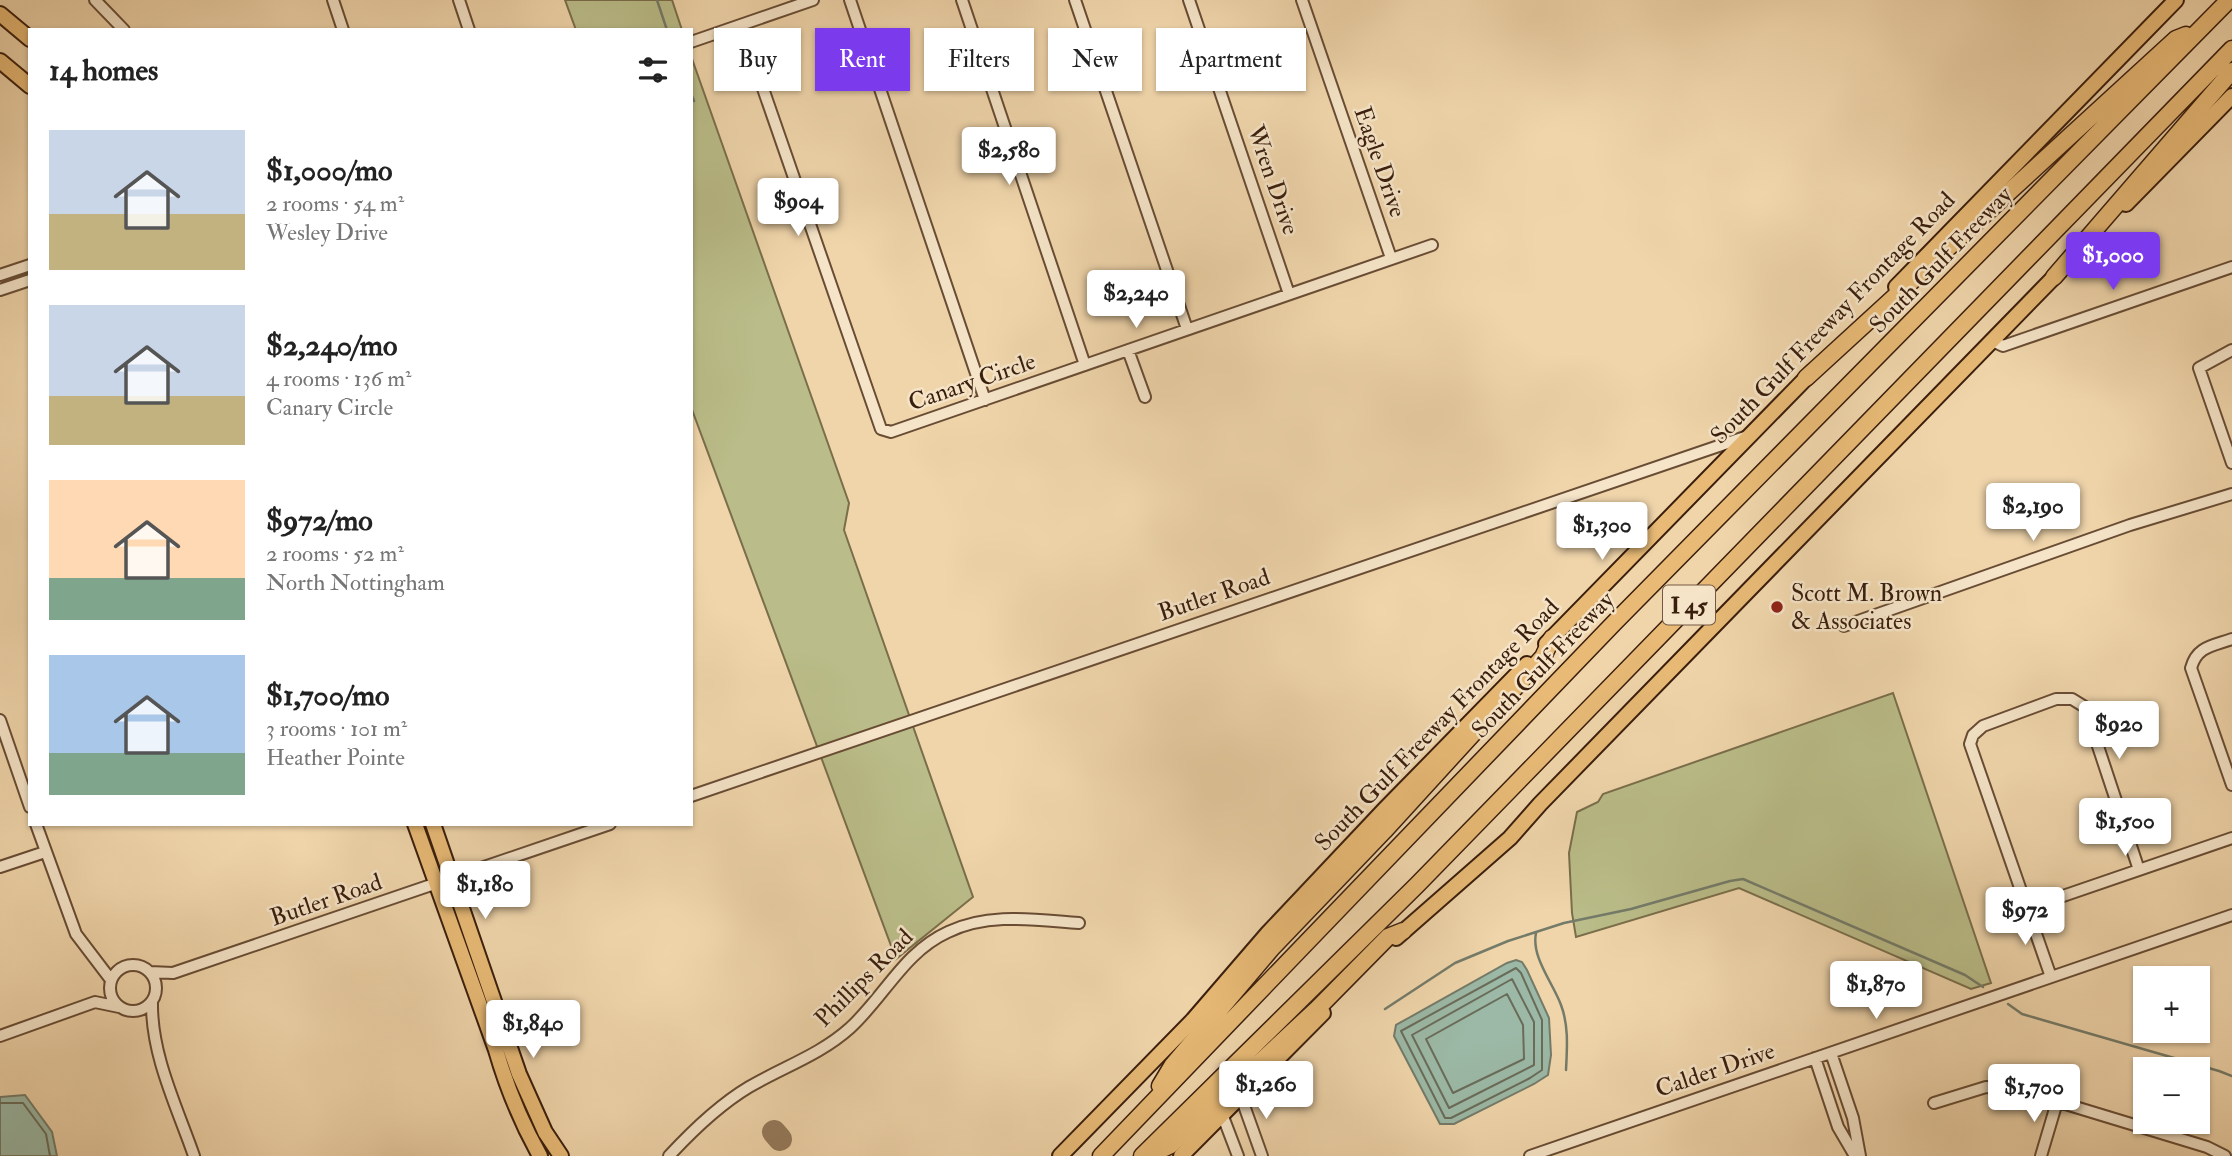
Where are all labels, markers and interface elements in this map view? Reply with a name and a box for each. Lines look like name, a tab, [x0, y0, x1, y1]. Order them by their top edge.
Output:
chip: Buy	[714, 28, 801, 91]
chip: Rent	[815, 28, 910, 91]
chip: Filters	[924, 28, 1034, 91]
chip: New	[1048, 28, 1142, 91]
chip: Apartment	[1156, 28, 1306, 91]
icon: filters	[634, 51, 672, 89]
text: 14 homes	[49, 52, 158, 89]
street label: Eagle Drive	[1347, 103, 1413, 221]
street label: Wren Drive	[1240, 120, 1306, 239]
pin: $2,580	[952, 128, 1066, 187]
text: $2,580	[978, 135, 1040, 164]
text: $1,000/mo	[266, 152, 392, 189]
icon: home	[105, 158, 189, 242]
pin: $904	[757, 178, 839, 238]
street label: South Gulf Freeway	[1863, 180, 2019, 340]
street label: South Gulf Freeway Frontage Road	[1704, 185, 1962, 451]
text: $904	[774, 186, 822, 215]
text: 2 rooms · 54 m²	[266, 189, 404, 218]
text: Wesley Drive	[266, 218, 388, 247]
pin: $1,000	[2056, 232, 2170, 292]
text: $1,000	[2082, 240, 2144, 269]
pin: $2,240	[1079, 270, 1193, 330]
text: $2,240	[1103, 278, 1169, 307]
text: $2,240/mo	[266, 327, 397, 364]
icon: home	[105, 333, 189, 417]
street label: Canary Circle	[904, 346, 1040, 418]
text: 4 rooms · 136 m²	[266, 364, 412, 393]
text: Canary Circle	[266, 393, 393, 422]
pin: $2,190	[1976, 484, 2090, 543]
text: $2,190	[2002, 491, 2064, 520]
text: $972/mo	[266, 502, 373, 539]
pin: $1,300	[1545, 503, 1659, 562]
icon: home	[105, 508, 189, 592]
text: $1,300	[1572, 510, 1632, 539]
text: 2 rooms · 52 m²	[266, 539, 404, 568]
street label: Butler Road	[1154, 561, 1274, 629]
text: North Nottingham	[266, 568, 445, 597]
place label: Scott M. Brown & Associates	[1791, 578, 1942, 637]
street label: South Gulf Freeway	[1465, 585, 1621, 745]
road number: I 45	[1663, 586, 1715, 624]
street label: South Gulf Freeway Frontage Road	[1308, 592, 1566, 858]
marker: Scott M. Brown & Associates	[1769, 599, 1785, 615]
text: $1,700/mo	[266, 677, 390, 714]
icon: home	[105, 683, 189, 767]
pin: $920	[2078, 702, 2160, 761]
text: $920	[2095, 709, 2143, 738]
text: 3 rooms · 101 m²	[266, 714, 407, 743]
text: Heather Pointe	[266, 743, 405, 772]
pin: $1,500	[2068, 798, 2182, 858]
text: $1,500	[2095, 806, 2155, 835]
pin: $1,180	[428, 862, 542, 921]
street label: Butler Road	[266, 866, 386, 934]
text: $1,180	[456, 869, 514, 898]
pin: $972	[1984, 888, 2066, 947]
text: $972	[2001, 895, 2049, 924]
street label: Phillips Road	[808, 922, 920, 1034]
pin: $1,870	[1819, 962, 1933, 1021]
map controls	[2133, 966, 2210, 1134]
button: +	[2133, 966, 2210, 1043]
text: $1,870	[1846, 969, 1906, 998]
pin: $1,840	[476, 1000, 590, 1060]
text: $1,840	[502, 1008, 564, 1037]
street label: Calder Drive	[1651, 1035, 1779, 1105]
button: −	[2133, 1057, 2210, 1134]
pin: $1,260	[1209, 1062, 1323, 1121]
pin: $1,700	[1977, 1064, 2091, 1124]
text: $1,260	[1235, 1069, 1297, 1098]
text: $1,700	[2004, 1072, 2064, 1101]

